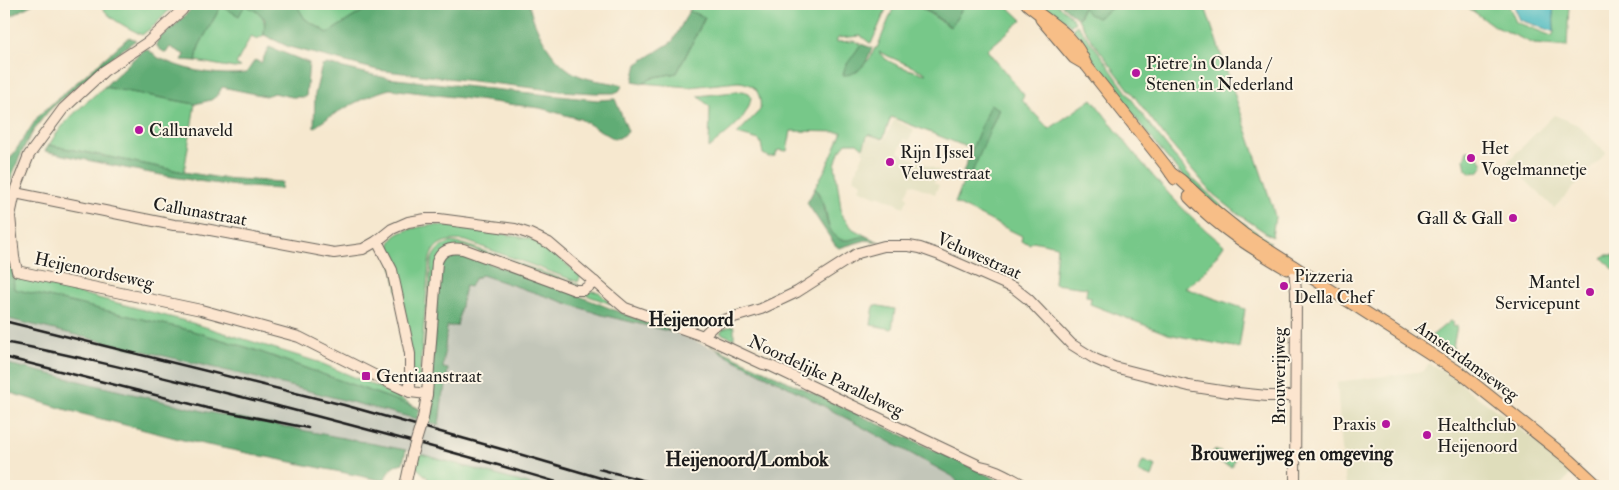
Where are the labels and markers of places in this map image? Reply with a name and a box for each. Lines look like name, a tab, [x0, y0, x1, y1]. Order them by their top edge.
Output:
place label: Pietre in Olanda / Stenen in Nederland	[1146, 52, 1294, 96]
marker: Pietre in Olanda / Stenen in Nederland	[1130, 67, 1142, 79]
place label: Callunaveld	[149, 119, 233, 142]
marker: Callunaveld	[133, 124, 145, 136]
place label: Het Vogelmannetje	[1481, 137, 1587, 181]
place label: Rijn IJssel Veluwestraat	[900, 141, 991, 185]
marker: Het Vogelmannetje	[1465, 152, 1477, 164]
marker: Rijn IJssel Veluwestraat	[884, 156, 896, 168]
place label: Gall & Gall	[1417, 207, 1503, 230]
marker: Gall & Gall	[1507, 212, 1519, 224]
place label: Pizzeria Della Chef	[1294, 265, 1376, 309]
place label: Mantel Servicepunt	[1495, 271, 1580, 315]
marker: Pizzeria Della Chef	[1278, 280, 1290, 292]
marker: Mantel Servicepunt	[1584, 286, 1596, 298]
place label: Gentiaanstraat	[376, 365, 482, 388]
marker: Gentiaanstraat	[360, 370, 372, 382]
place label: Praxis	[1333, 413, 1376, 436]
place label: Healthclub Heijenoord	[1437, 414, 1518, 458]
marker: Praxis	[1380, 418, 1392, 430]
marker: Healthclub Heijenoord	[1421, 429, 1433, 441]

